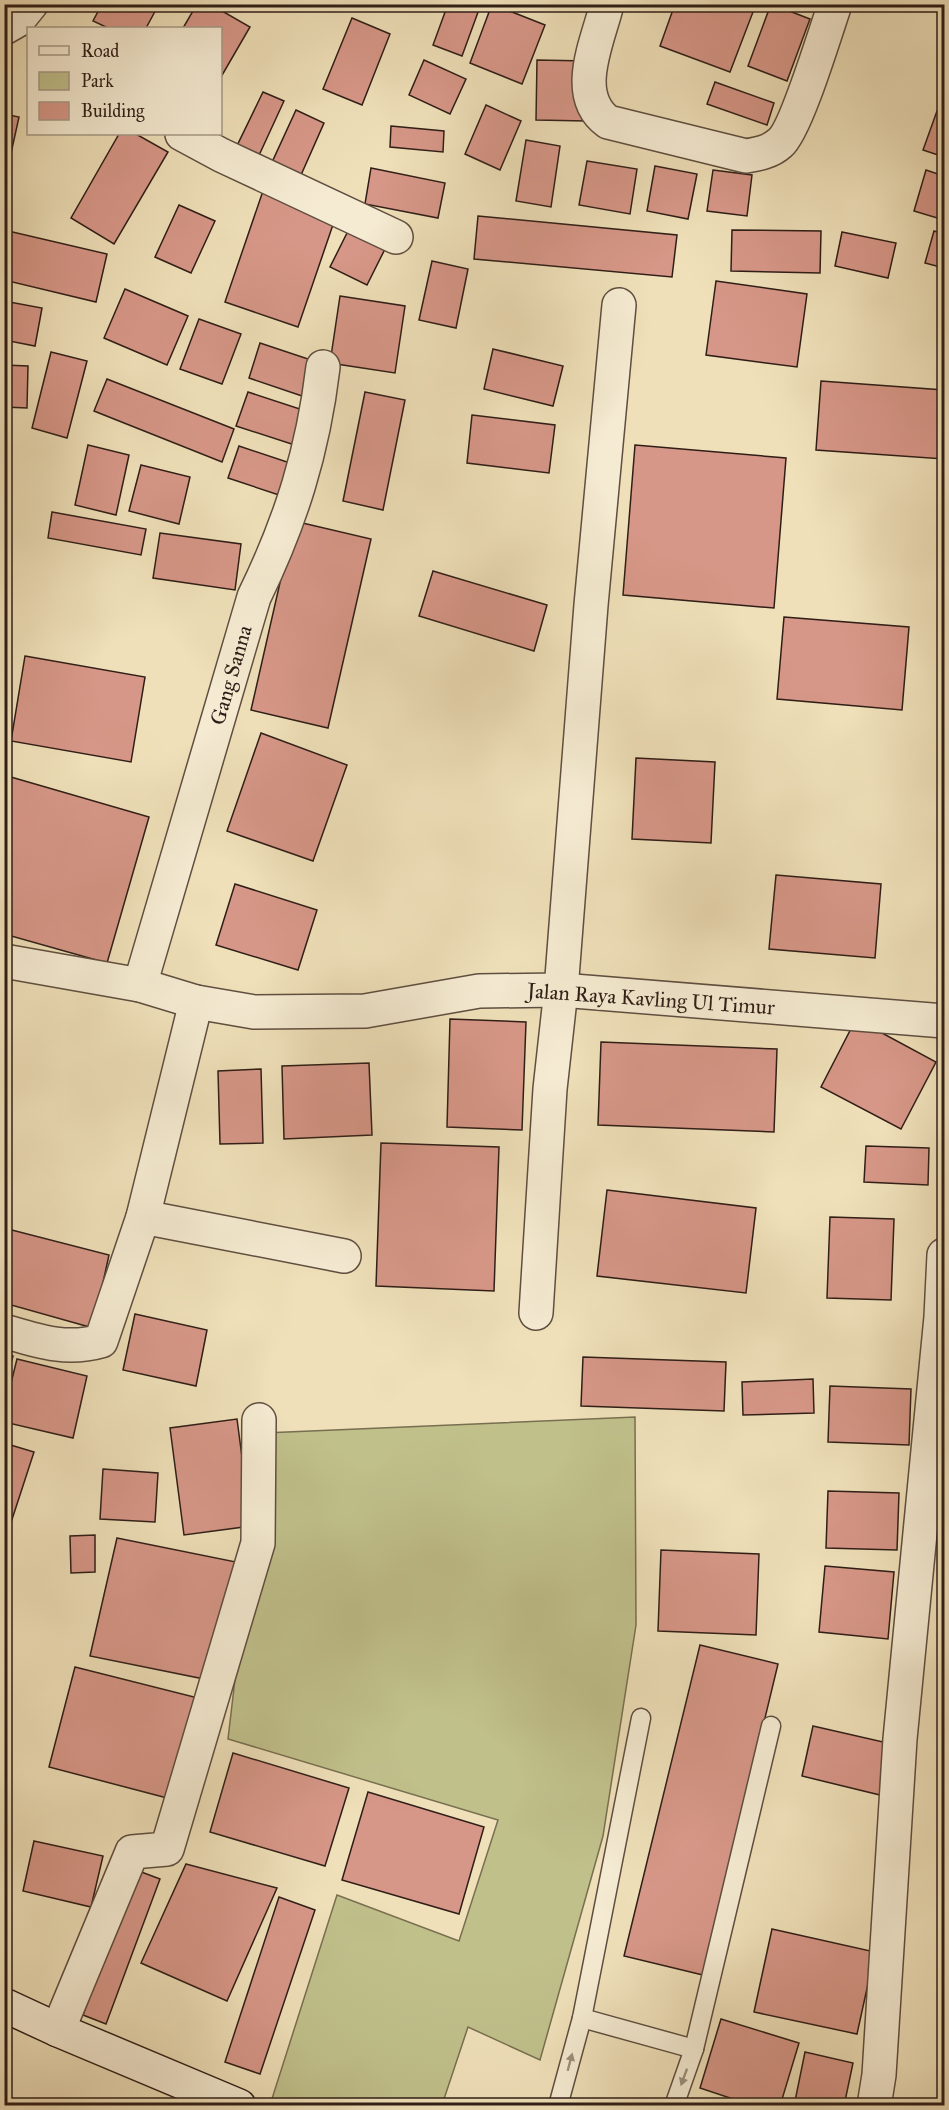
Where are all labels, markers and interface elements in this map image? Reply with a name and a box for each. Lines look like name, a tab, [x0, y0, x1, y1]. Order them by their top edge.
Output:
legend	[27, 27, 222, 135]
text: Road	[81, 40, 119, 62]
text: Park	[81, 70, 114, 92]
text: Building	[81, 100, 145, 123]
street label: Gang Sanna	[204, 622, 258, 728]
street label: Jalan Raya Kavling Ul Timur	[524, 977, 776, 1021]
one-way arrow	[566, 2053, 575, 2071]
one-way arrow	[679, 2069, 689, 2087]

